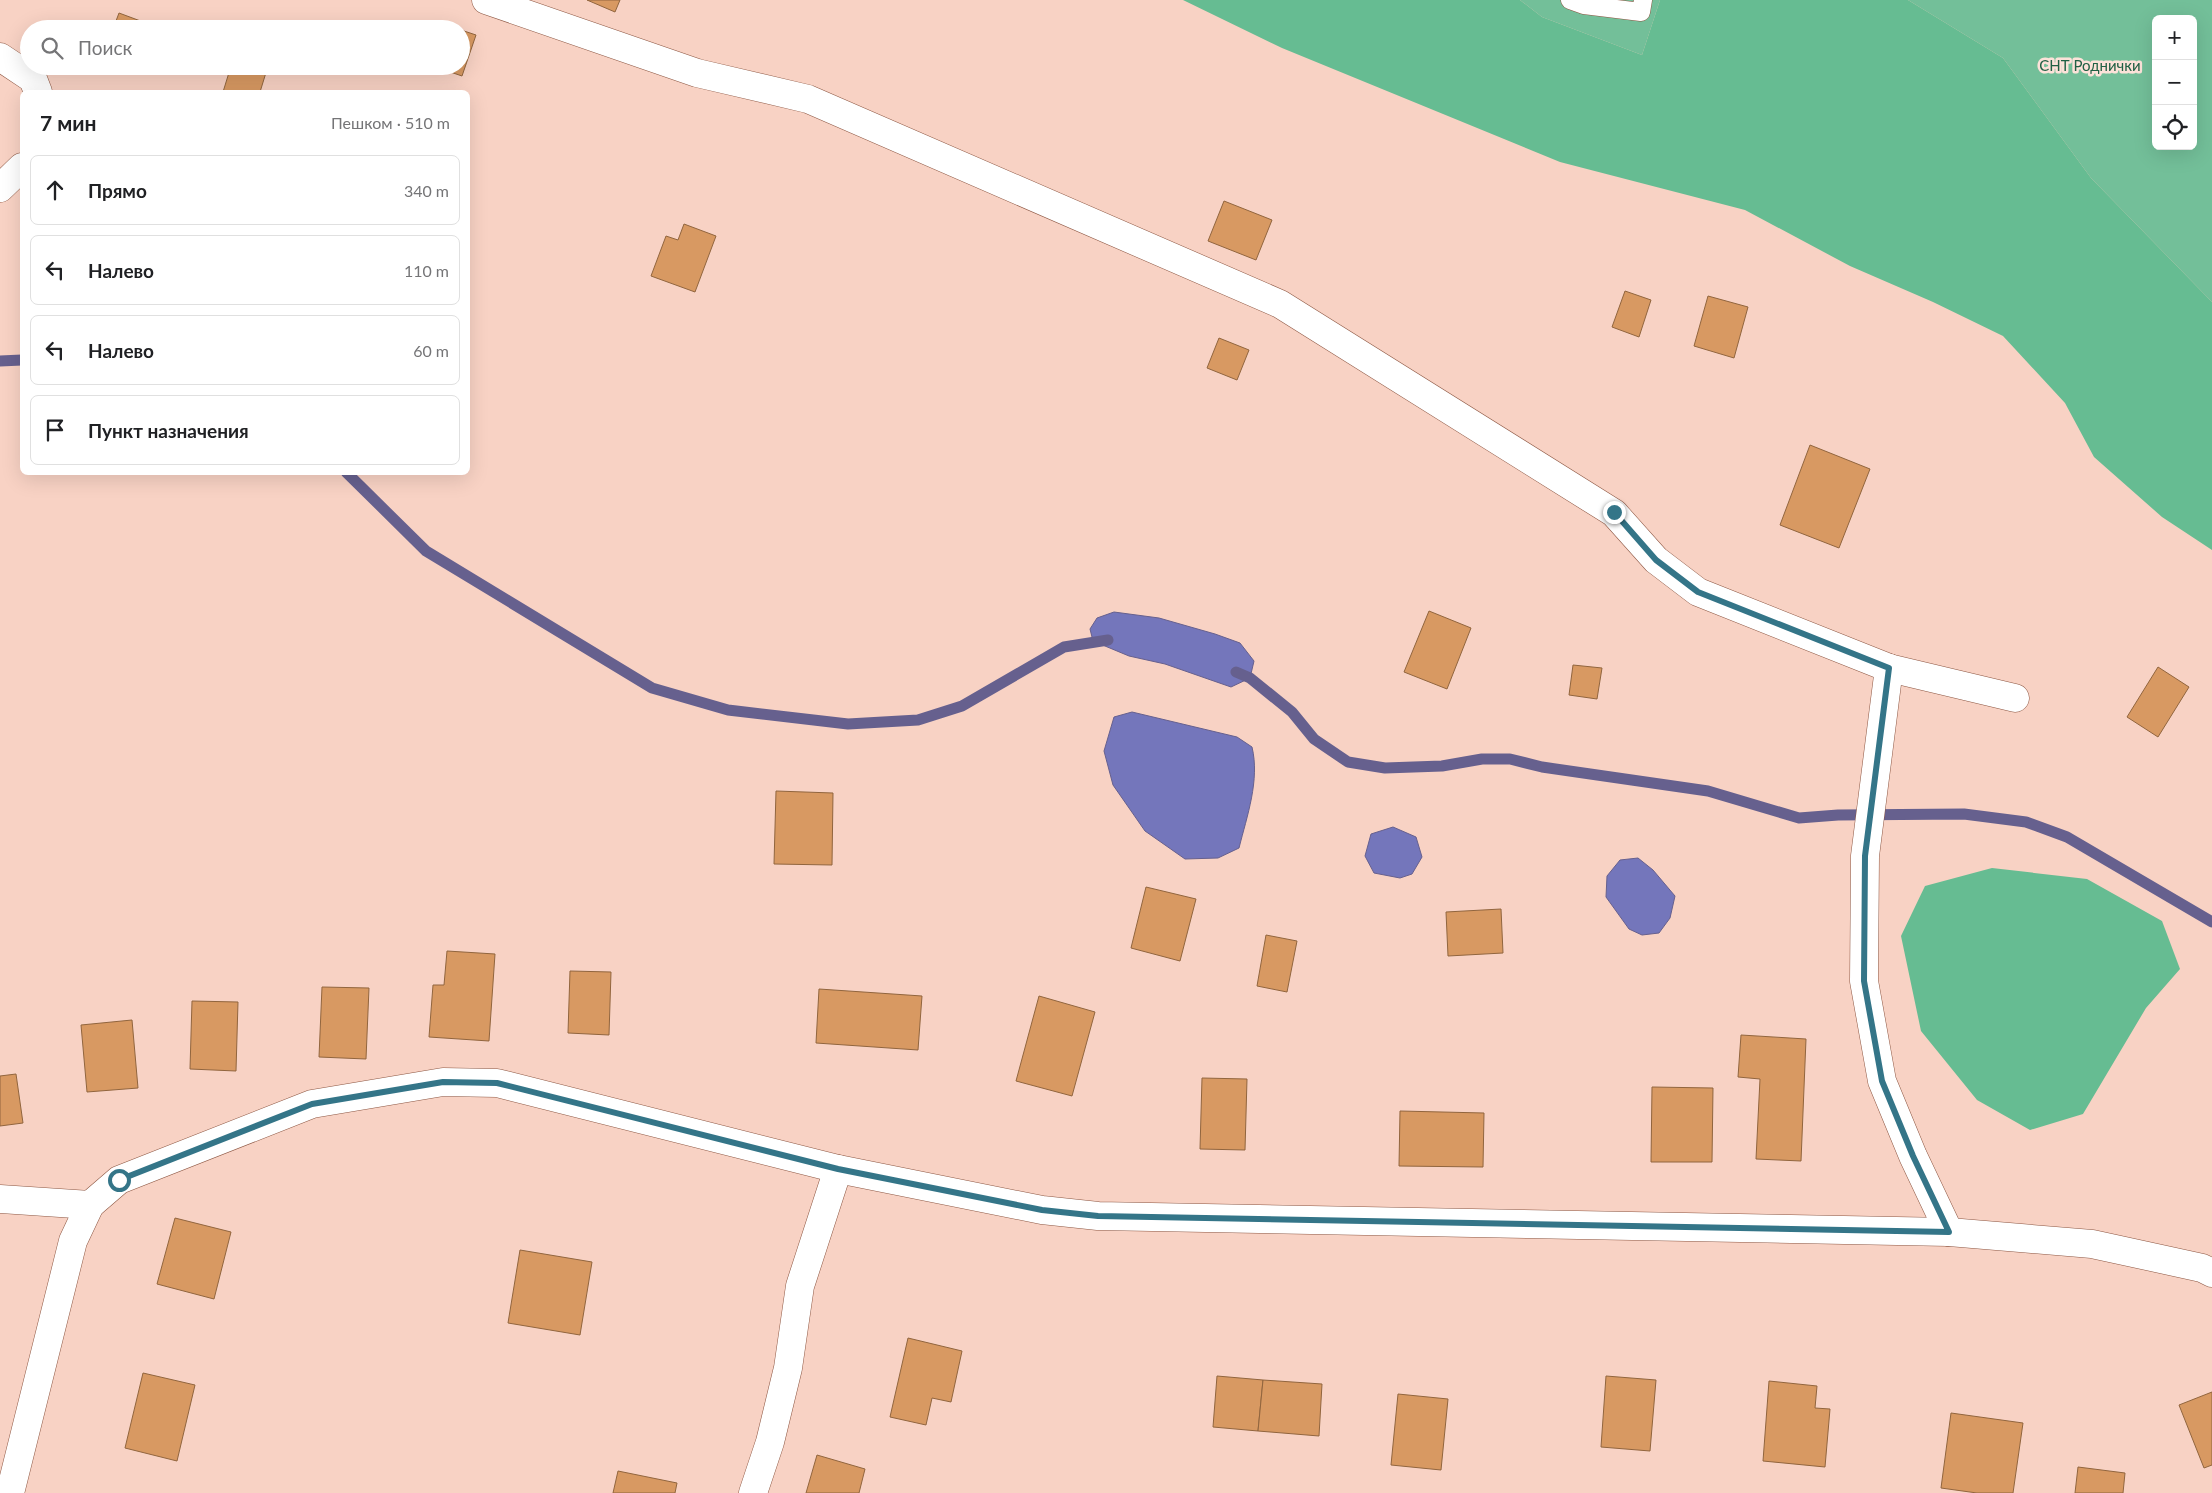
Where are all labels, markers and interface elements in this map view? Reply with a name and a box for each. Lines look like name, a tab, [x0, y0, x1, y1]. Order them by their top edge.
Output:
map controls	[2152, 15, 2197, 150]
button: +	[2152, 15, 2197, 60]
search box	[20, 20, 470, 75]
icon: search	[38, 34, 66, 62]
text: Поиск	[78, 36, 132, 59]
park label: СНТ Роднички	[2039, 56, 2141, 74]
button: −	[2152, 60, 2197, 105]
button: locate	[2152, 105, 2197, 150]
text: 7 мин	[40, 110, 97, 135]
text: Пешком · 510 m	[331, 113, 450, 132]
icon: ahead	[41, 176, 69, 204]
text: Прямо	[88, 179, 147, 202]
text: 340 m	[404, 181, 449, 200]
icon: left	[41, 256, 69, 284]
text: Налево	[88, 259, 154, 282]
text: 110 m	[404, 261, 449, 280]
icon: left	[41, 336, 69, 364]
text: Налево	[88, 339, 154, 362]
text: 60 m	[413, 341, 449, 360]
icon: arrive	[41, 416, 69, 444]
text: Пункт назначения	[88, 419, 249, 442]
route end	[1603, 501, 1626, 524]
route start	[108, 1169, 131, 1192]

